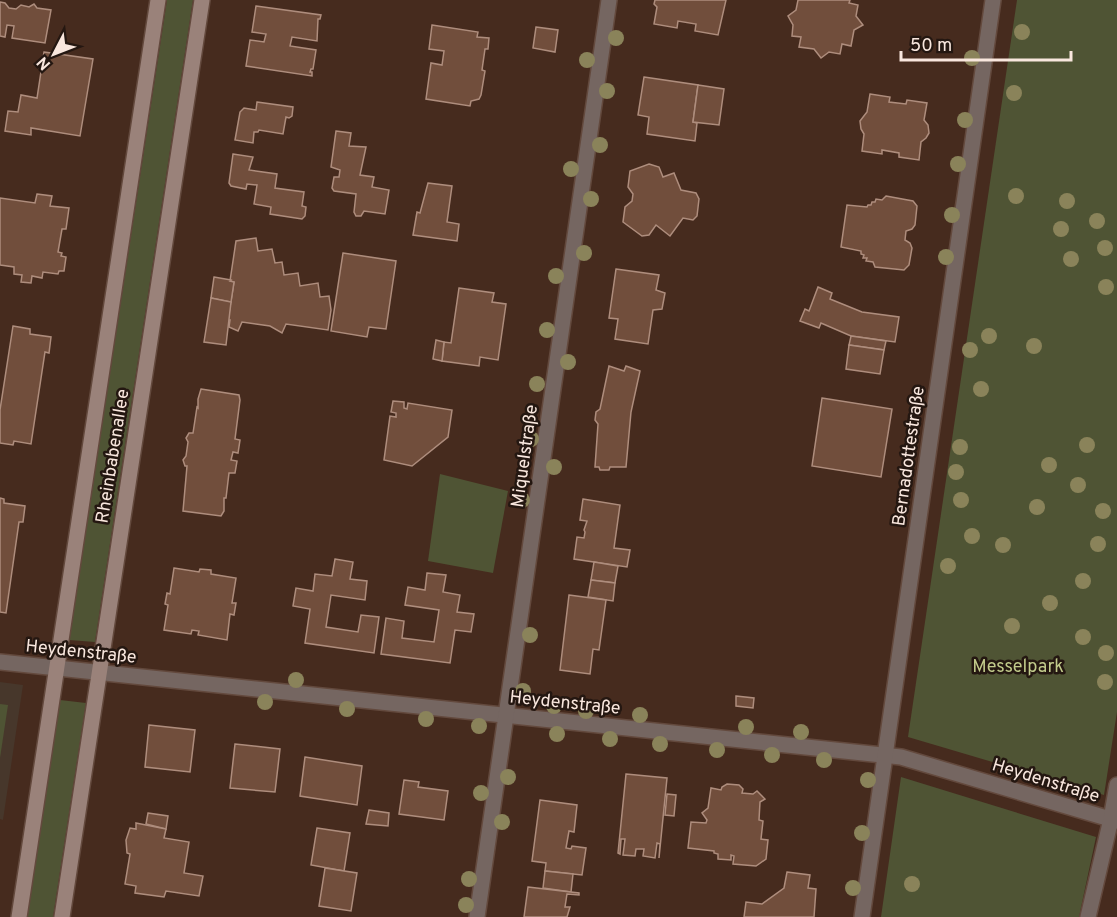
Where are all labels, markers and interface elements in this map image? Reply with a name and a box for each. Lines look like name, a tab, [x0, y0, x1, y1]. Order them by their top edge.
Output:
north arrow	[24, 24, 84, 84]
scale bar	[901, 24, 1070, 62]
text: 50 m	[910, 35, 952, 58]
text: N	[33, 52, 56, 74]
street label: Bernadottestraße	[888, 385, 931, 528]
street label: Rheinbabenallee	[92, 387, 135, 525]
street label: Miquelstraße	[507, 403, 544, 509]
street label: Heydenstraße	[24, 635, 138, 670]
park label: Messelpark	[972, 656, 1064, 679]
street label: Heydenstraße	[508, 686, 622, 721]
street label: Heydenstraße	[989, 754, 1102, 809]

